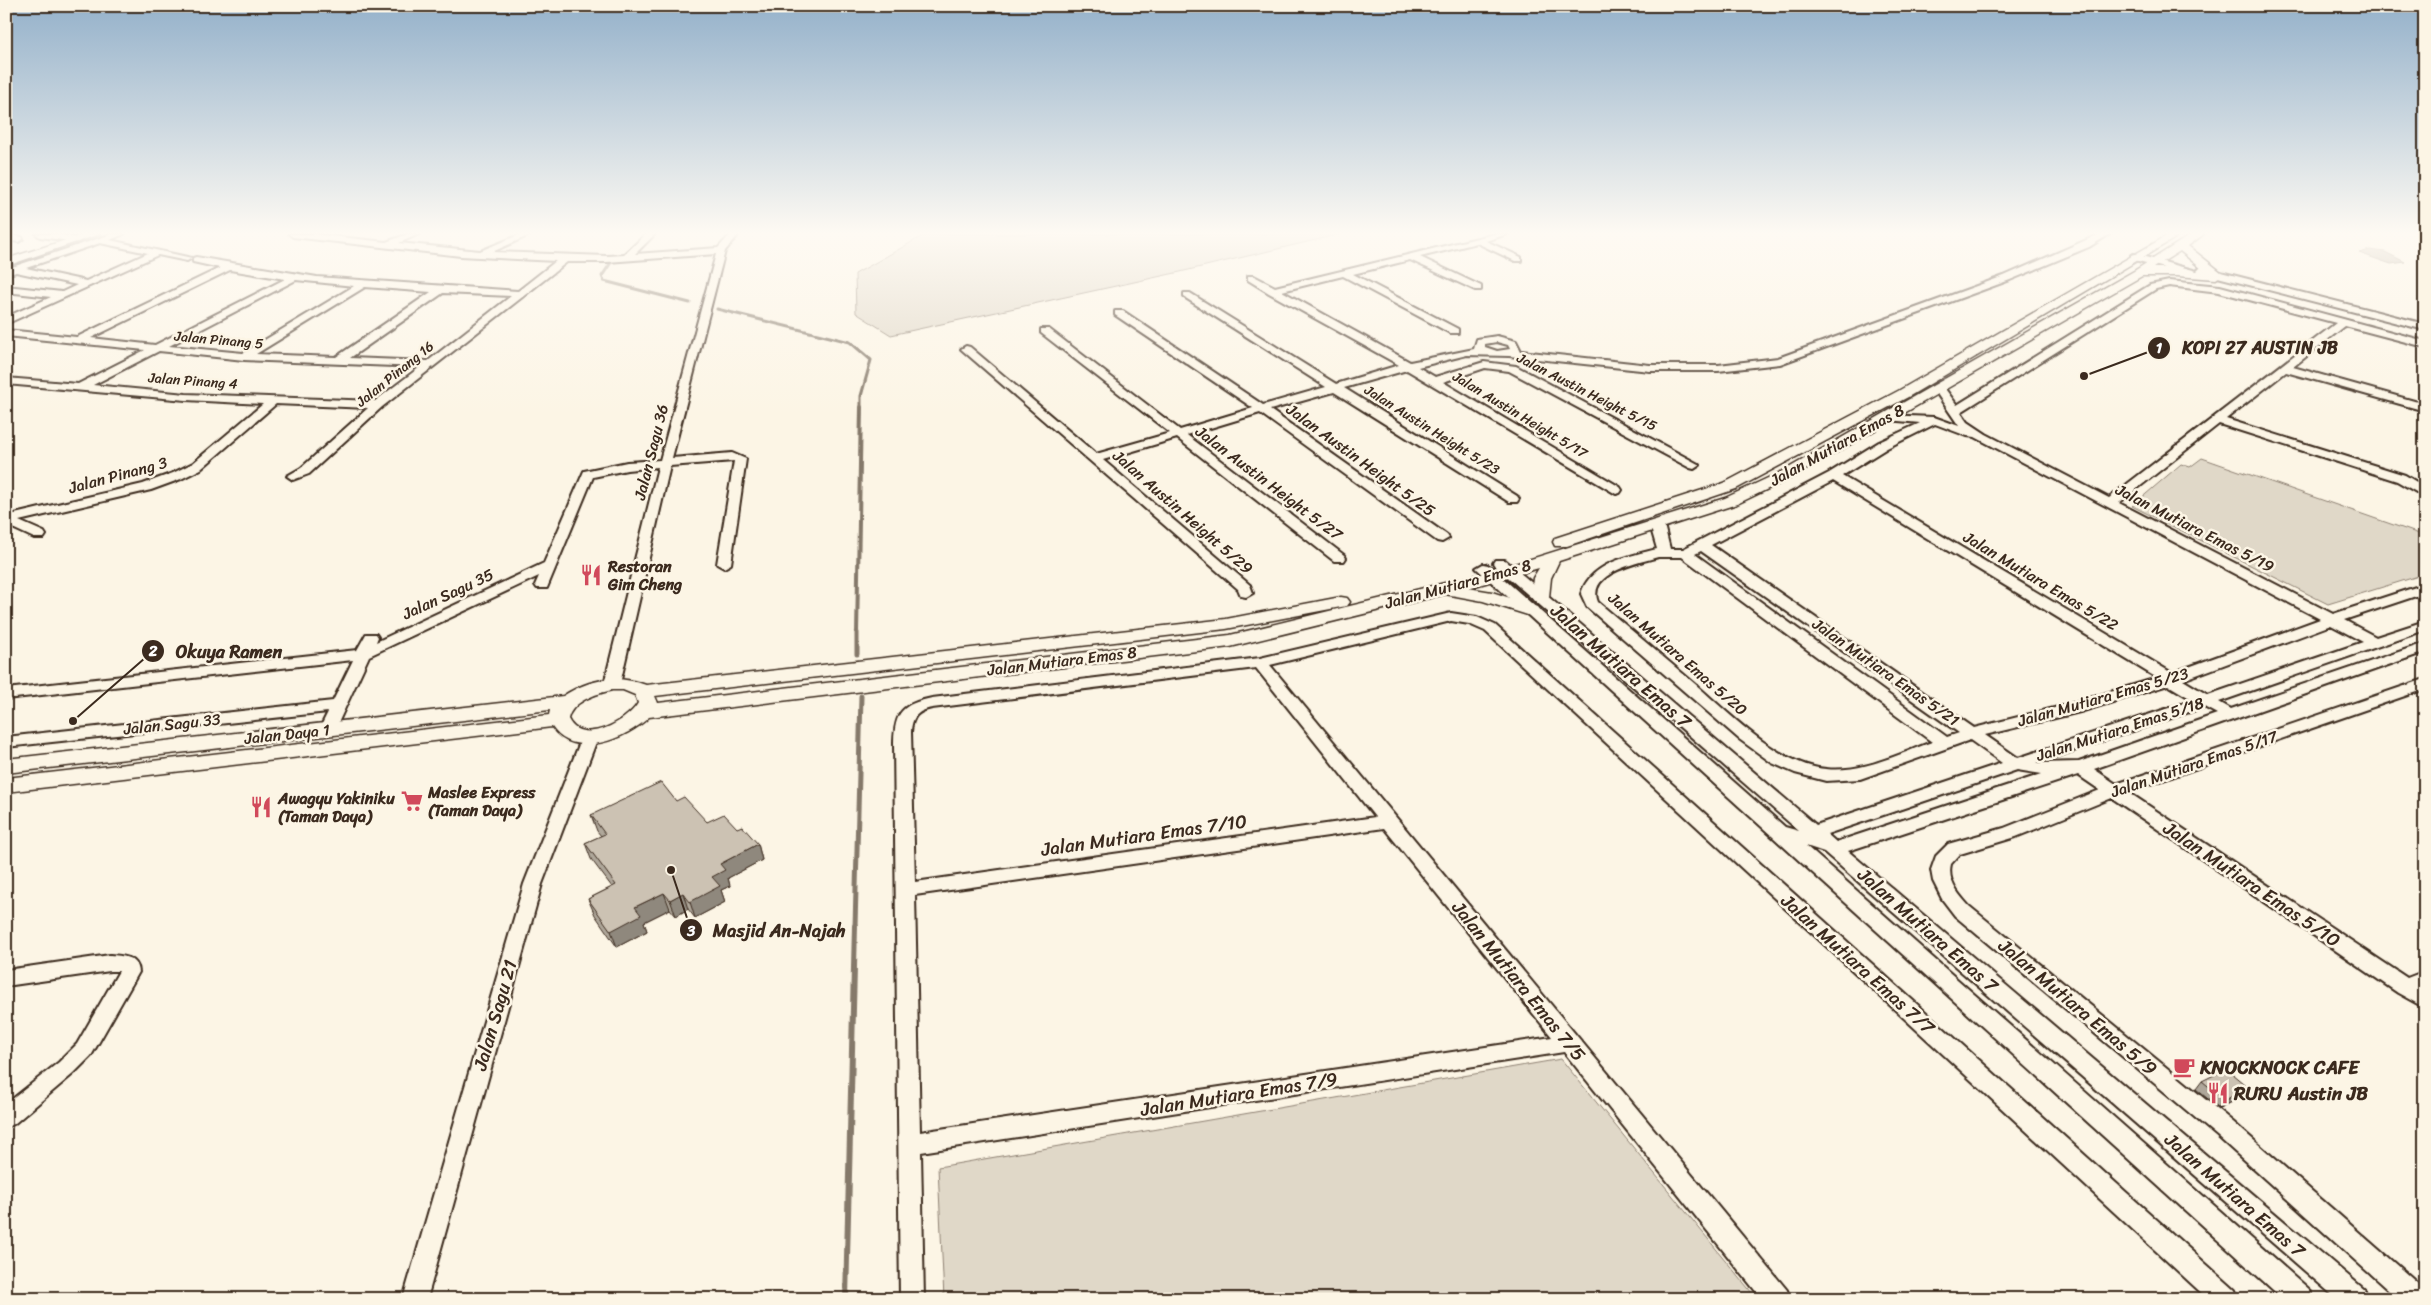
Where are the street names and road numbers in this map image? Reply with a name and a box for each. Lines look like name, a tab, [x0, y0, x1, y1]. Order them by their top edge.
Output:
street label: Jalan Pinang 5	[172, 324, 265, 356]
street label: Jalan Pinang 16	[350, 334, 440, 414]
street label: Jalan Austin Height 5/15	[1512, 345, 1662, 438]
street label: Jalan Austin Height 5/17	[1447, 364, 1593, 466]
street label: Jalan Pinang 4	[146, 365, 239, 397]
street label: Jalan Austin Height 5/23	[1358, 378, 1505, 482]
street label: Jalan Austin Height 5/25	[1279, 395, 1442, 524]
street label: Jalan Mutiara Emas 8	[1763, 396, 1910, 495]
street label: Jalan Sagu 36	[625, 401, 677, 504]
street label: Jalan Austin Height 5/27	[1188, 417, 1350, 549]
street label: Jalan Austin Height 5/29	[1105, 442, 1260, 582]
street label: Jalan Pinang 3	[64, 448, 171, 502]
street label: Jalan Mutiara Emas 5/19	[2110, 475, 2280, 581]
street label: Jalan Mutiara Emas 5/22	[1957, 522, 2124, 639]
street label: Jalan Mutiara Emas 8	[1381, 550, 1535, 618]
street label: Jalan Sagu 35	[396, 560, 499, 628]
street label: Jalan Mutiara Emas 5/20	[1601, 584, 1755, 723]
street label: Jalan Mutiara Emas 7	[1542, 595, 1700, 738]
street label: Jalan Mutiara Emas 5/21	[1805, 609, 1966, 734]
street label: Jalan Mutiara Emas 8	[985, 637, 1139, 685]
street label: Jalan Mutiara Emas 5/23	[2013, 659, 2192, 736]
street label: Jalan Mutiara Emas 5/18	[2031, 688, 2208, 770]
street label: Jalan Sagu 33	[121, 704, 222, 744]
street label: Jalan Daya 1	[242, 715, 331, 753]
street label: Jalan Mutiara Emas 5/17	[2106, 722, 2282, 806]
street label: Jalan Mutiara Emas 7/10	[1038, 804, 1249, 866]
street label: Jalan Mutiara Emas 5/10	[2156, 812, 2348, 956]
street label: Jalan Mutiara Emas 7	[1849, 859, 2007, 1002]
street label: Jalan Mutiara Emas 7/7	[1773, 885, 1944, 1043]
street label: Jalan Mutiara Emas 7/5	[1443, 893, 1595, 1069]
street label: Jalan Mutiara Emas 5/9	[1990, 929, 2165, 1084]
street label: Jalan Sagu 21	[463, 956, 527, 1075]
street label: Jalan Mutiara Emas 7/9	[1137, 1062, 1340, 1126]
street label: Jalan Mutiara Emas 7	[2156, 1124, 2314, 1267]

